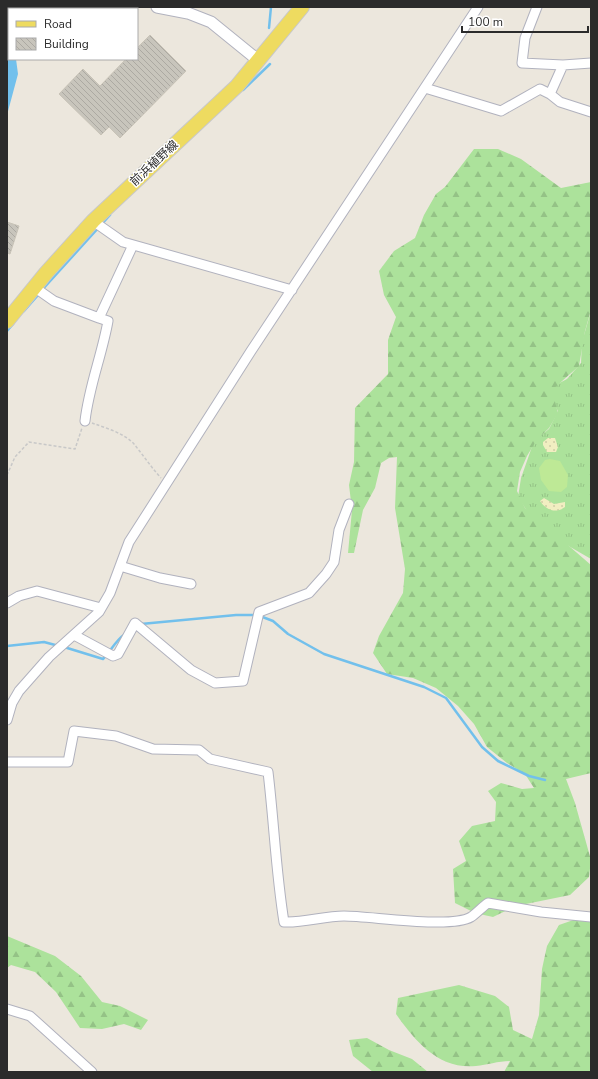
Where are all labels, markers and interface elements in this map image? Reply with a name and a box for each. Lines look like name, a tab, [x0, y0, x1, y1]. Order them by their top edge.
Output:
legend	[8, 8, 138, 60]
scale bar	[462, 8, 588, 34]
text: 100 m	[468, 14, 503, 30]
text: Road	[44, 16, 72, 32]
text: Building	[44, 36, 89, 52]
street label: 前浜植野線	[127, 137, 181, 189]

